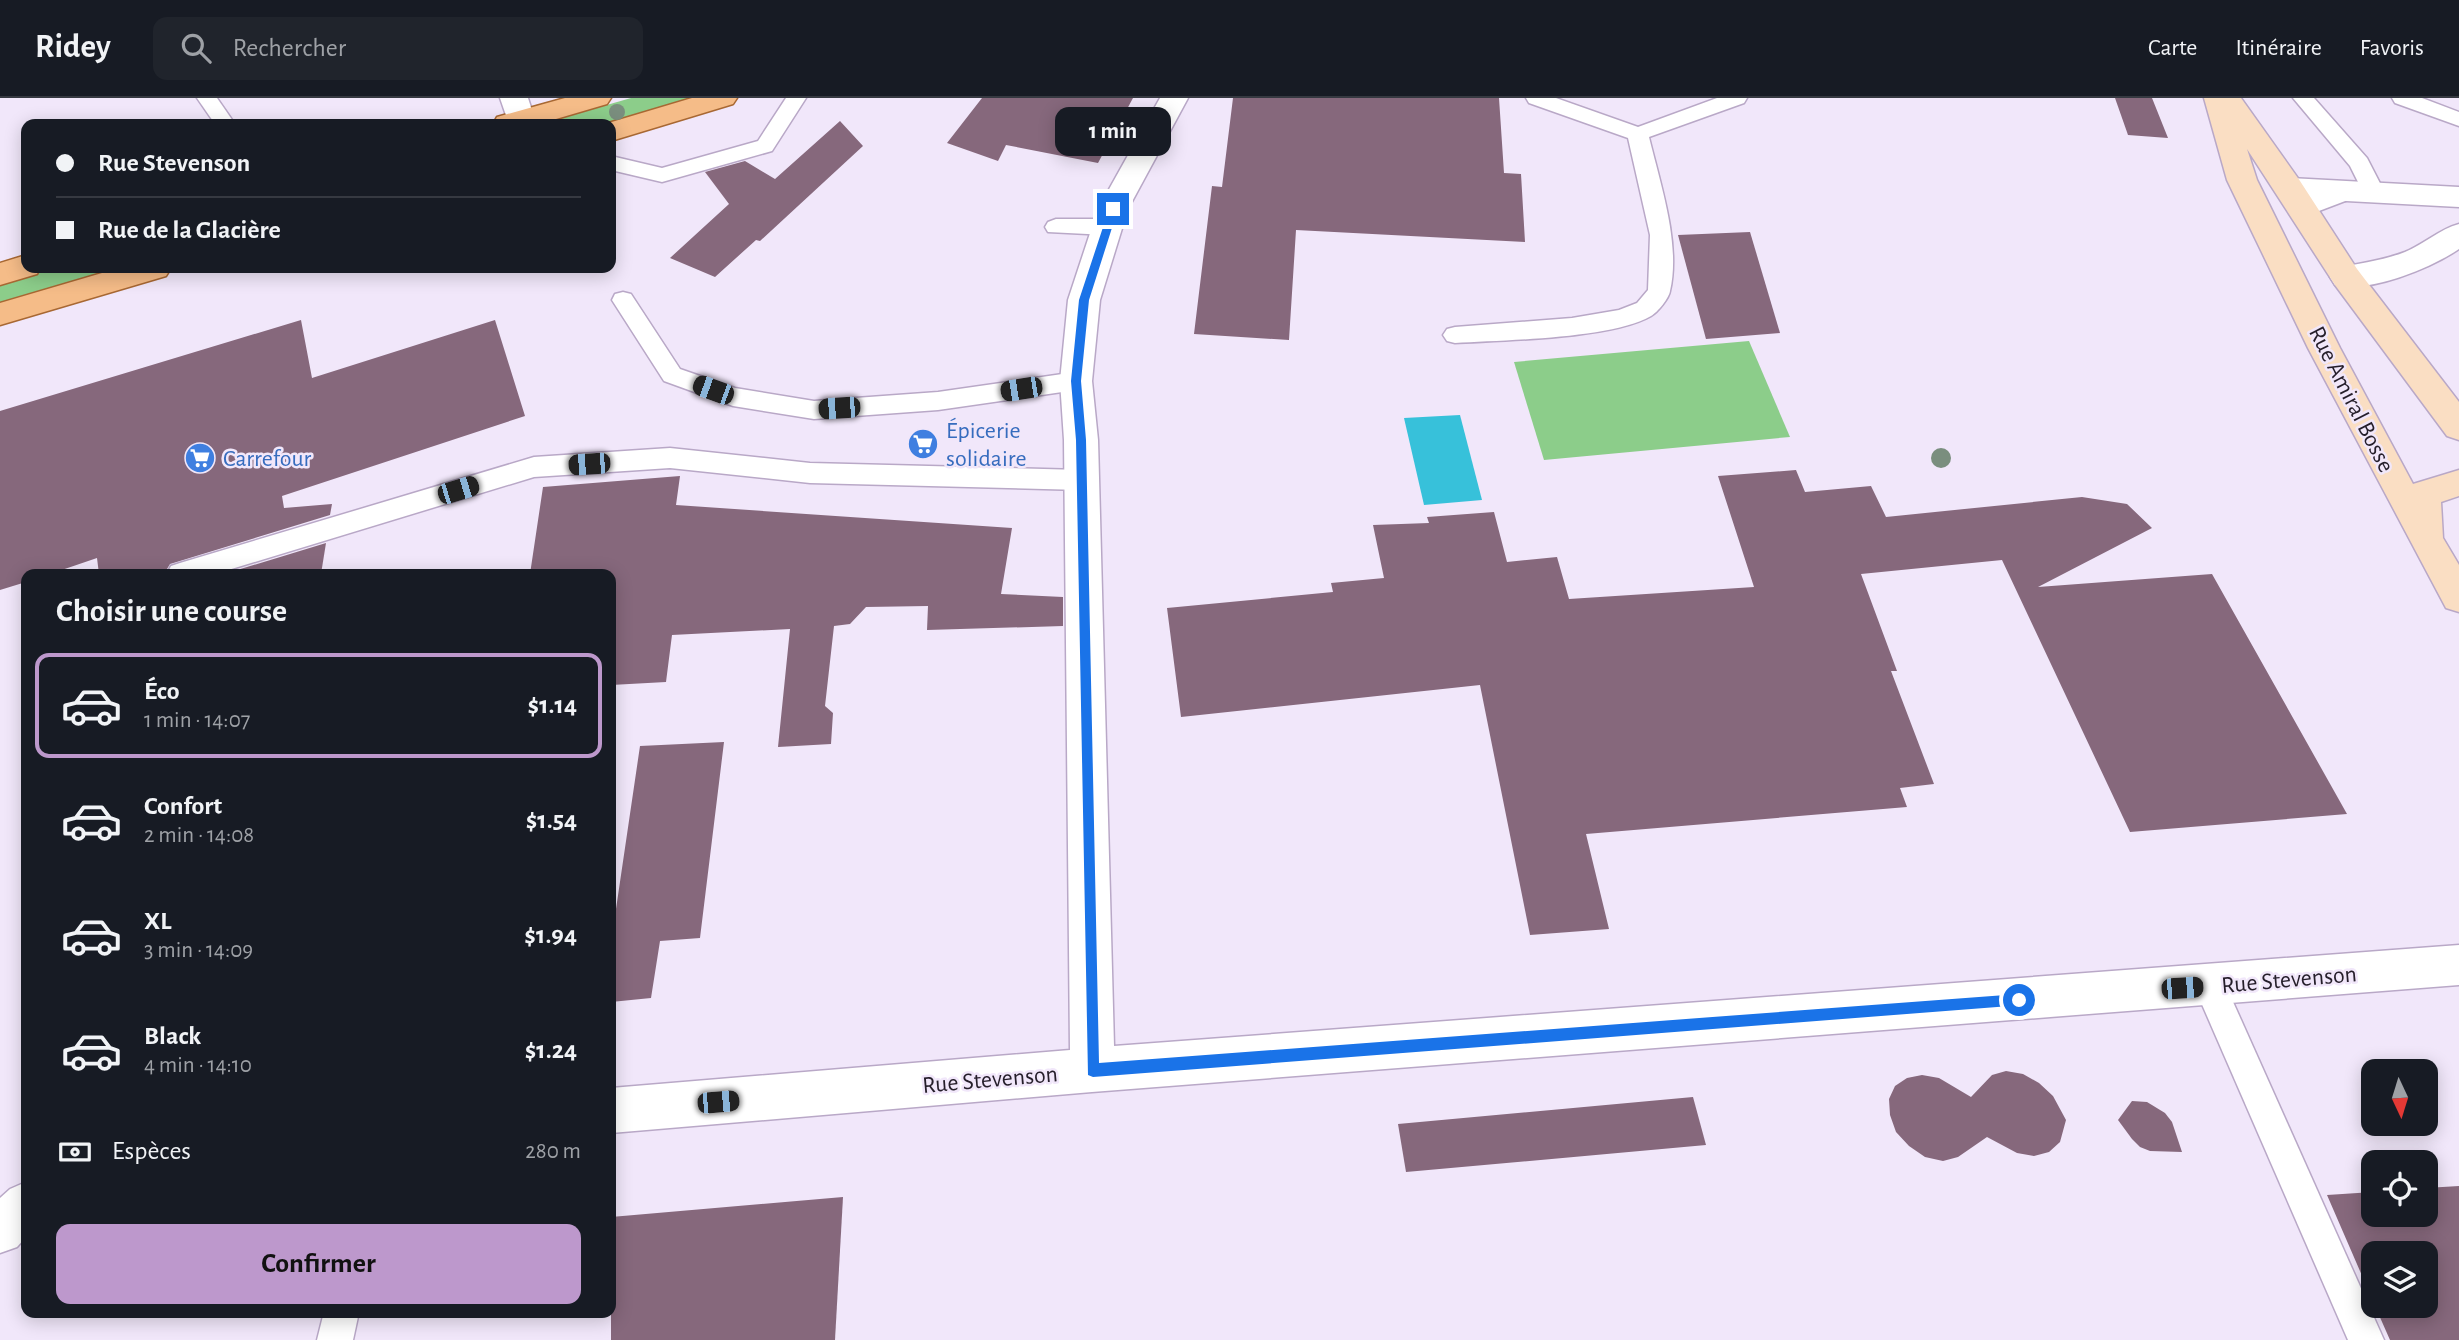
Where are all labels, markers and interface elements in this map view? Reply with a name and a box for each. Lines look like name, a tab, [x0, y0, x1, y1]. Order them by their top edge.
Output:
search box	[153, 17, 643, 80]
icon: search	[177, 29, 215, 67]
text: Ridey	[35, 31, 111, 64]
text: Rechercher	[233, 35, 346, 61]
text: Carte	[2148, 36, 2197, 60]
text: Itinéraire	[2235, 36, 2322, 60]
text: Favoris	[2360, 36, 2424, 60]
callout: 1 min	[1055, 108, 1171, 156]
text: 1 min	[1089, 120, 1137, 143]
text: Rue Stevenson	[98, 150, 250, 176]
route end	[1097, 193, 1129, 225]
text: Rue de la Glacière	[98, 217, 281, 243]
street label: Rue Amiral Bosse	[2304, 323, 2398, 476]
car	[690, 373, 737, 407]
car	[999, 375, 1044, 403]
car	[818, 396, 861, 420]
place label: Épicerie solidaire	[946, 417, 1027, 471]
supermarket icon: Épicerie solidaire	[906, 427, 940, 461]
supermarket icon: Carrefour	[183, 441, 217, 475]
place label: Carrefour	[223, 447, 311, 471]
car	[568, 452, 611, 476]
car	[435, 474, 482, 506]
text: Choisir une course	[56, 595, 287, 627]
icon: car	[60, 674, 123, 737]
text: Éco	[144, 678, 180, 704]
text: $1.14	[528, 692, 577, 718]
text: 1 min · 14:07	[144, 709, 250, 732]
icon: car	[60, 789, 123, 852]
text: Confort	[144, 793, 222, 819]
text: $1.54	[526, 807, 577, 833]
text: 2 min · 14:08	[144, 824, 254, 847]
icon: car	[60, 904, 123, 967]
text: XL	[144, 908, 171, 934]
text: $1.94	[524, 922, 577, 948]
text: 3 min · 14:09	[144, 939, 253, 962]
street label: Rue Stevenson	[2220, 962, 2358, 998]
car	[2161, 976, 2204, 1000]
route start	[2003, 984, 2035, 1016]
icon: car	[60, 1019, 123, 1082]
text: Black	[144, 1023, 201, 1049]
text: $1.24	[525, 1037, 577, 1063]
text: 4 min · 14:10	[144, 1054, 252, 1077]
north arrow	[2361, 1059, 2438, 1136]
map controls	[2361, 1059, 2438, 1318]
street label: Rue Stevenson	[921, 1062, 1059, 1098]
car	[697, 1090, 740, 1114]
icon: cash	[56, 1133, 94, 1171]
text: Espèces	[112, 1138, 191, 1164]
text: 280 m	[525, 1140, 581, 1163]
button: locate	[2361, 1150, 2438, 1227]
button: Confirmer	[56, 1224, 581, 1304]
button: layers	[2361, 1241, 2438, 1318]

